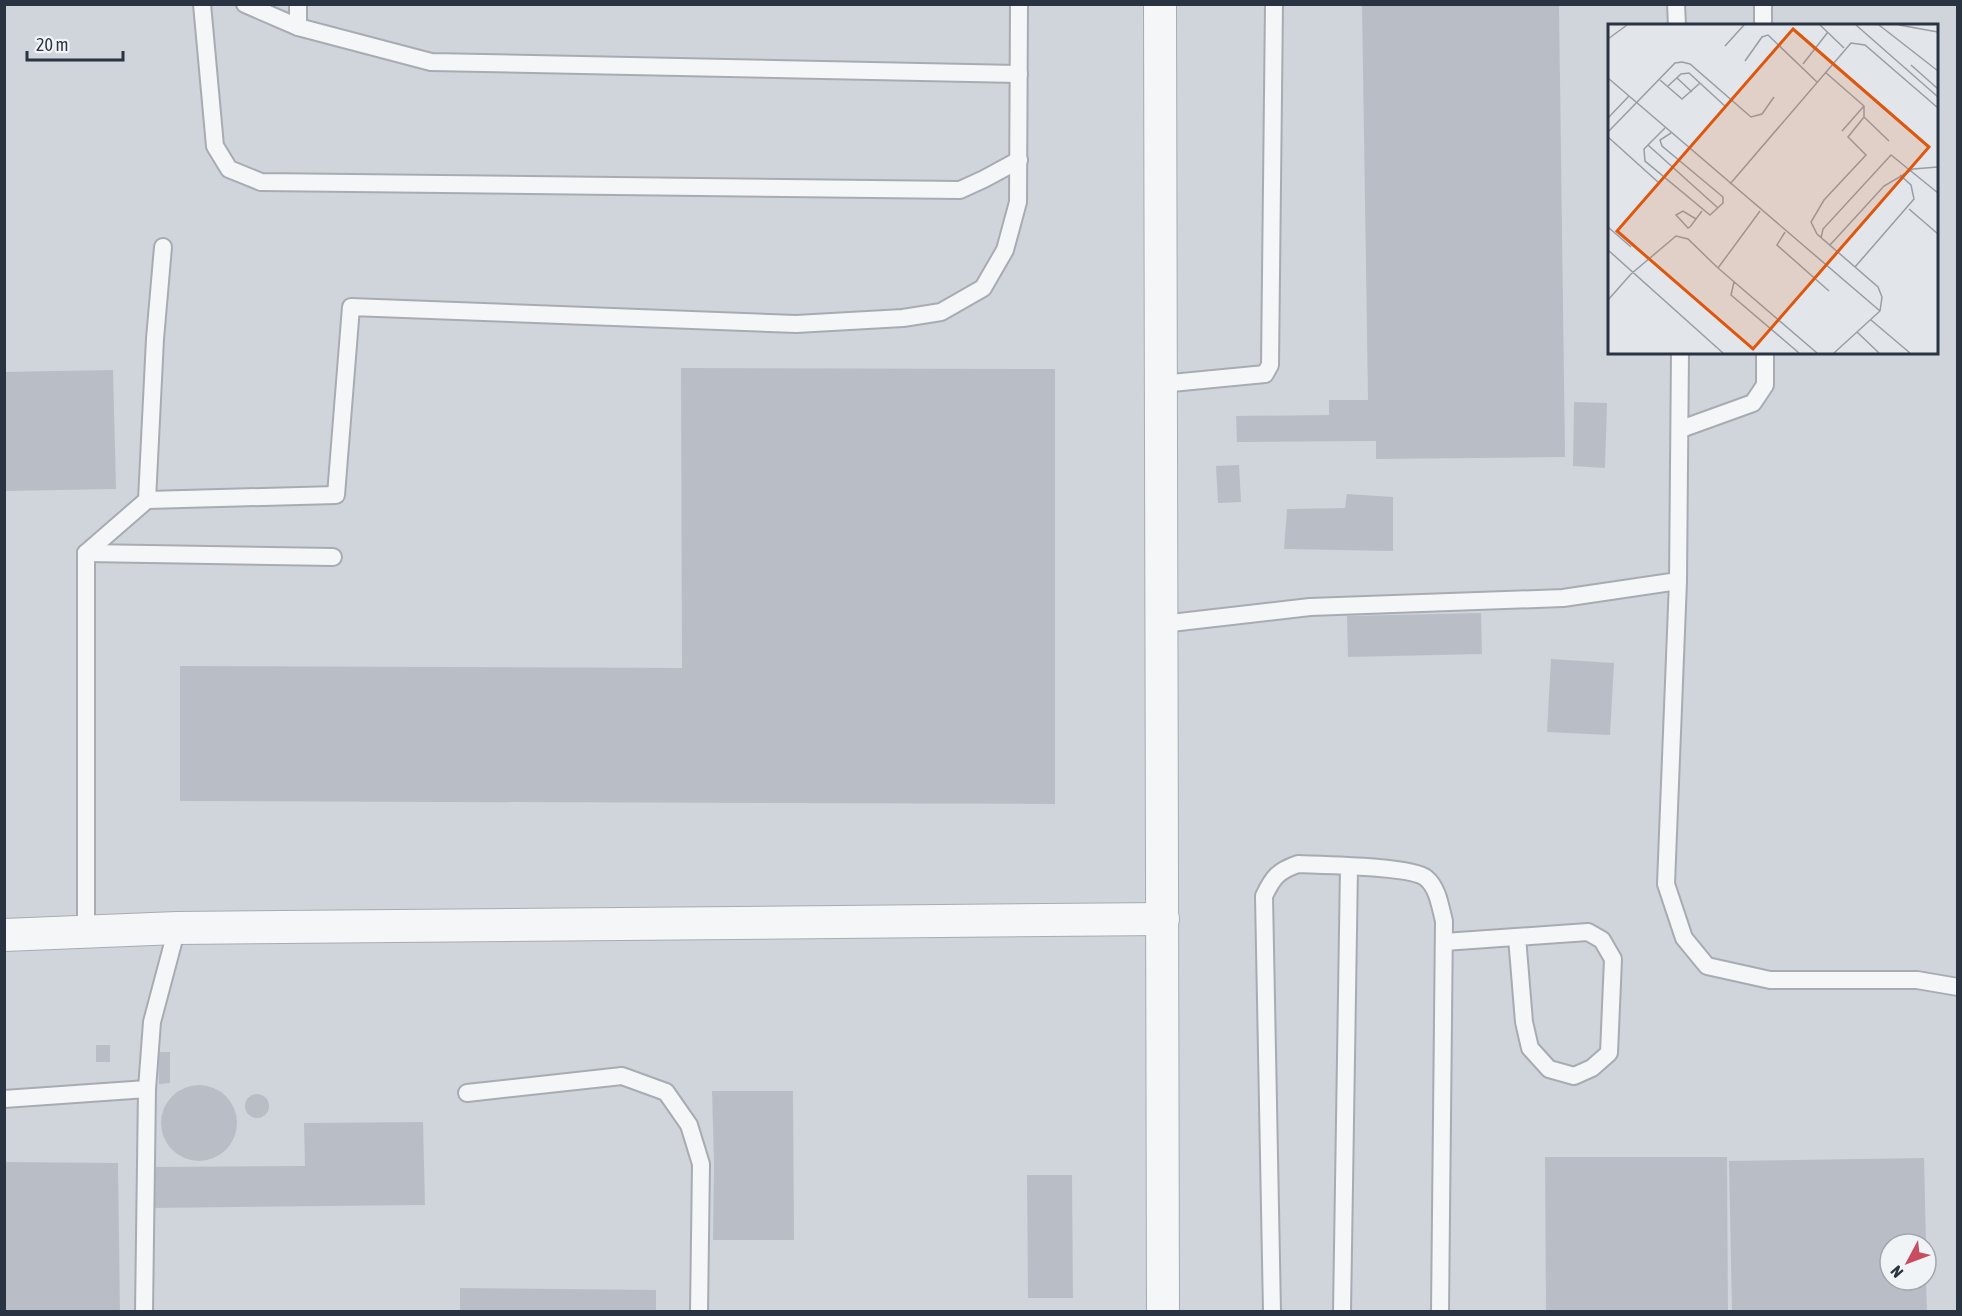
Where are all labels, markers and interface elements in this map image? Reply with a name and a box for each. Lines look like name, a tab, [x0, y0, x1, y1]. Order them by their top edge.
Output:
scale bar	[27, 24, 123, 62]
inset map	[1608, 24, 1938, 354]
text: 20 m	[36, 34, 68, 55]
north arrow	[1878, 1232, 1938, 1292]
text: N	[1887, 1262, 1907, 1281]

